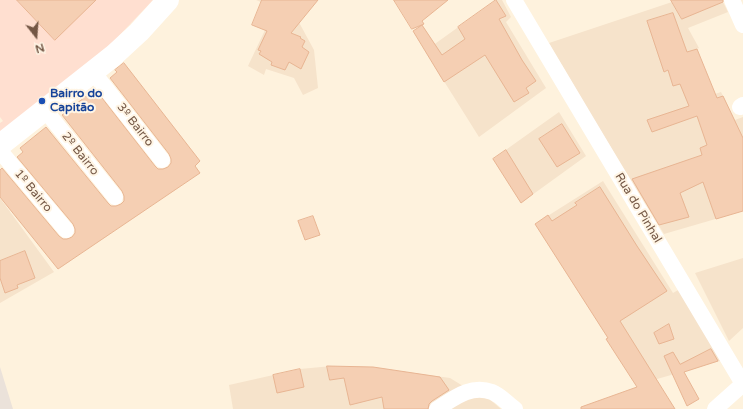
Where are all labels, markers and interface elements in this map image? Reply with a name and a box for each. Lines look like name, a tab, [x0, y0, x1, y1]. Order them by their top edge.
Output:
north arrow	[16, 16, 56, 56]
text: N	[34, 40, 46, 55]
place label: Bairro do Capitão	[50, 87, 102, 115]
marker: Bairro do Capitão	[37, 96, 47, 106]
street label: 3º Bairro	[114, 100, 156, 150]
street label: 2º Bairro	[58, 130, 102, 178]
street label: 1º Bairro	[11, 167, 55, 215]
street label: Rua do Pinhal	[611, 170, 665, 246]

